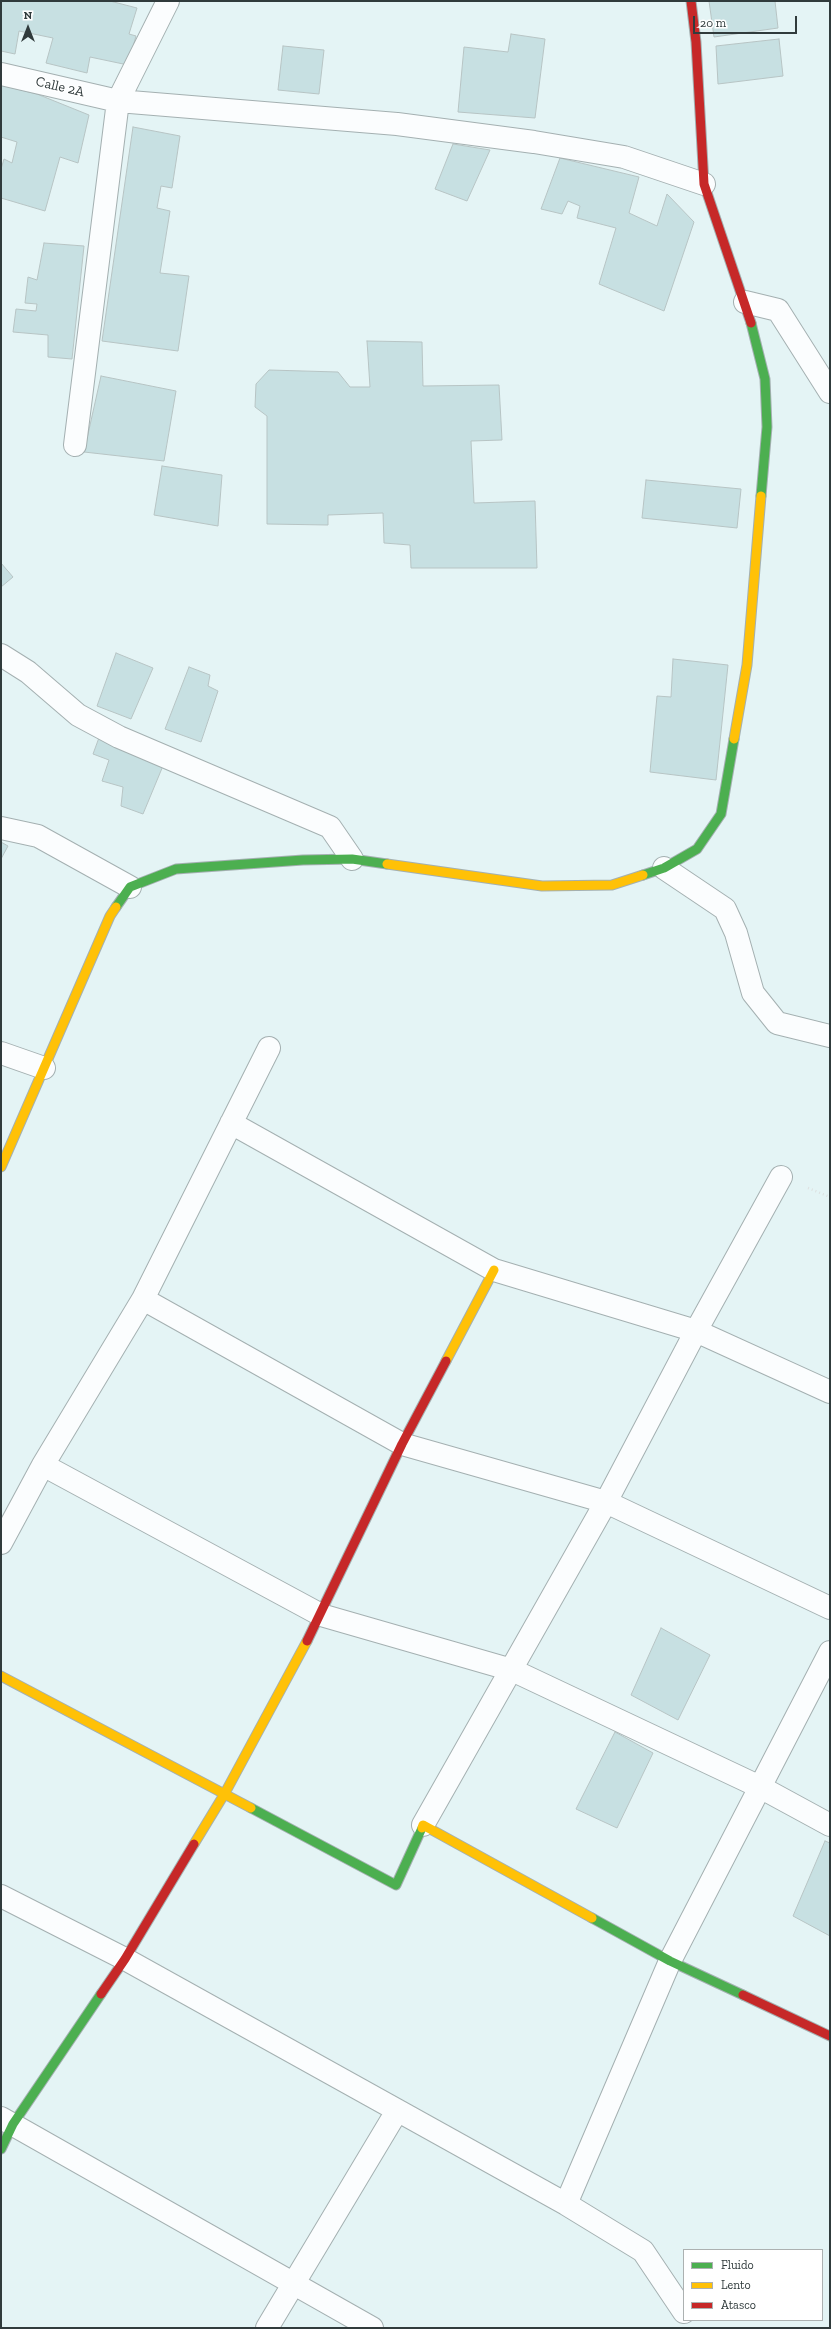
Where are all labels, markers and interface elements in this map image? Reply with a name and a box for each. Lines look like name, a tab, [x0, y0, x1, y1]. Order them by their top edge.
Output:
north arrow	[8, 8, 48, 48]
scale bar	[695, 8, 799, 34]
text: N	[24, 9, 32, 22]
text: 20 m	[700, 16, 726, 30]
street label: Calle 2A	[34, 73, 86, 101]
legend	[683, 2249, 823, 2321]
text: Fluido	[721, 2258, 754, 2272]
text: Lento	[721, 2278, 751, 2292]
text: Atasco	[721, 2298, 756, 2312]

